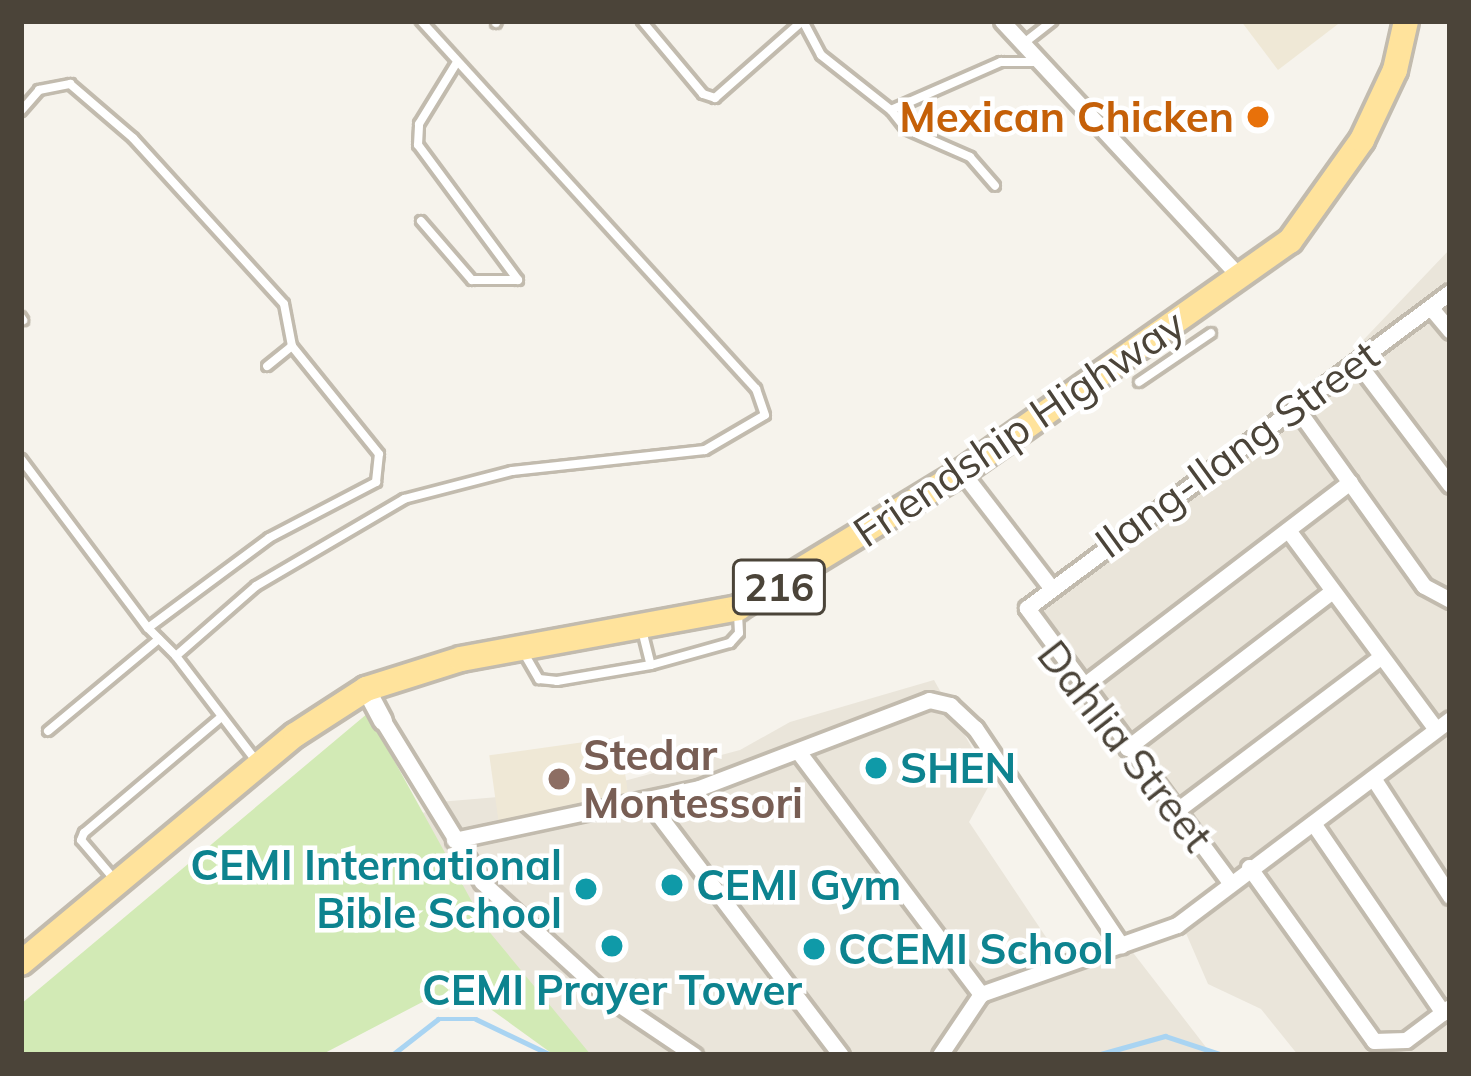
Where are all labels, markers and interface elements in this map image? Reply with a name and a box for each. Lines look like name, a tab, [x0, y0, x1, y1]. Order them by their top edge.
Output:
place label: Mexican Chicken	[899, 92, 1234, 142]
marker: Mexican Chicken	[1245, 104, 1271, 130]
street label: Friendship Highway	[844, 299, 1194, 557]
street label: Ilang-Ilang Street	[1086, 330, 1388, 568]
road number: 216	[731, 554, 827, 620]
street label: Dahlia Street	[1027, 631, 1223, 861]
place label: Stedar Montessori	[583, 730, 803, 828]
place label: SHEN	[900, 743, 1016, 793]
marker: SHEN	[863, 755, 889, 781]
marker: Stedar Montessori	[546, 766, 572, 792]
place label: CEMI International Bible School	[190, 840, 562, 938]
place label: CEMI Gym	[696, 860, 901, 910]
marker: CEMI Gym	[659, 872, 685, 898]
marker: CEMI International Bible School	[573, 876, 599, 902]
place label: CCEMI School	[838, 924, 1114, 974]
marker: CEMI Prayer Tower	[599, 933, 625, 959]
marker: CCEMI School	[801, 936, 827, 962]
place label: CEMI Prayer Tower	[422, 965, 802, 1015]

